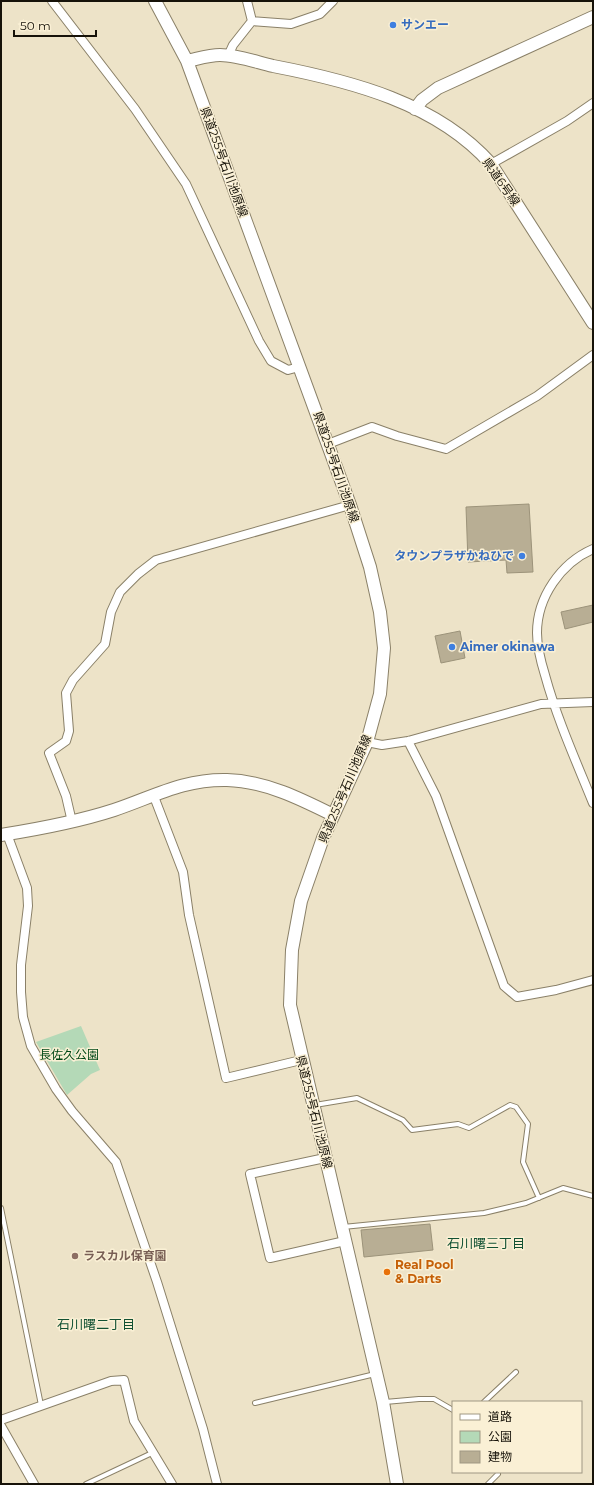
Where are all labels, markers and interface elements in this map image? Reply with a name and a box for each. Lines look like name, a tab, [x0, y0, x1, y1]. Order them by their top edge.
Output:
scale bar	[14, 12, 96, 38]
place label: サンエー	[401, 17, 449, 32]
text: 50 m	[20, 18, 51, 33]
marker: サンエー	[388, 20, 398, 30]
street label: 県道255号石川池原線	[198, 105, 251, 219]
street label: 県道6号線	[479, 155, 523, 209]
street label: 県道255号石川池原線	[310, 409, 363, 524]
place label: タウンプラザかねひで	[394, 548, 514, 563]
marker: タウンプラザかねひで	[517, 551, 527, 561]
place label: Aimer okinawa	[459, 639, 555, 654]
marker: Aimer okinawa	[447, 642, 457, 652]
street label: 県道255号石川池原線	[315, 732, 374, 845]
park label: 長佐久公園	[39, 1047, 99, 1062]
street label: 県道255号石川池原線	[293, 1054, 336, 1170]
district label: 石川曙三丁目	[447, 1235, 525, 1251]
place label: ラスカル保育園	[83, 1248, 167, 1263]
marker: ラスカル保育園	[70, 1251, 80, 1261]
place label: Real Pool & Darts	[395, 1257, 454, 1286]
marker: Real Pool & Darts	[382, 1267, 392, 1277]
district label: 石川曙二丁目	[57, 1316, 135, 1332]
legend	[452, 1401, 582, 1473]
text: 道路	[488, 1409, 512, 1424]
text: 公園	[488, 1429, 512, 1444]
text: 建物	[488, 1449, 512, 1464]

